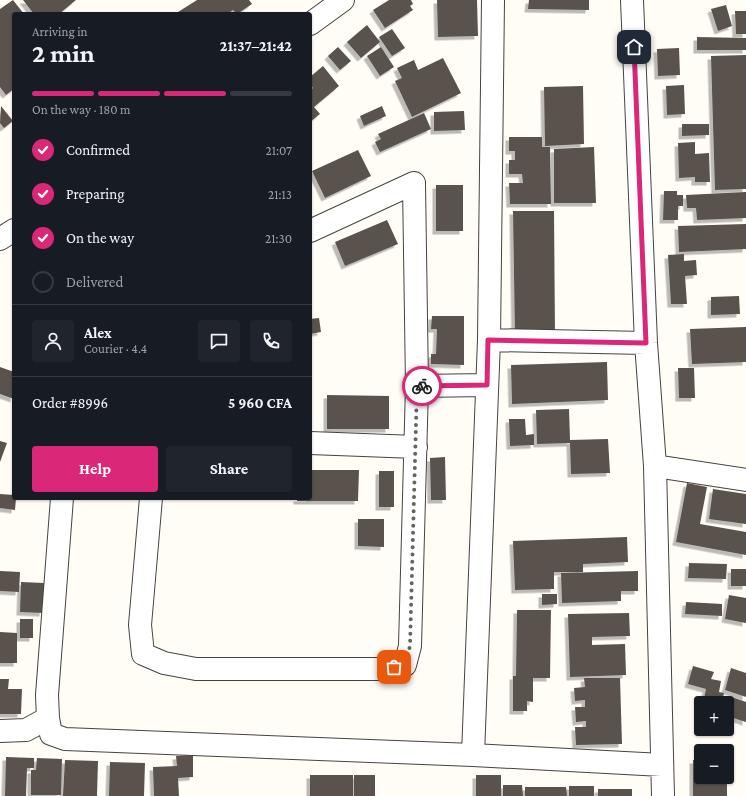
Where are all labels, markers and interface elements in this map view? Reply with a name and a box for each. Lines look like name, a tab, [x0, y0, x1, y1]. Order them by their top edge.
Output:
text: Arriving in	[32, 24, 88, 39]
pin	[617, 30, 651, 64]
icon: home	[623, 36, 645, 58]
text: 21:37–21:42	[220, 38, 292, 54]
text: 2 min	[32, 39, 95, 68]
text: On the way · 180 m	[32, 102, 131, 117]
icon: check	[32, 139, 54, 161]
text: Confirmed	[66, 142, 130, 158]
text: 21:07	[265, 143, 292, 158]
icon: check	[32, 183, 54, 205]
text: Preparing	[66, 186, 125, 202]
text: 21:13	[268, 187, 292, 202]
icon: check	[32, 227, 54, 249]
text: On the way	[66, 230, 134, 246]
text: 21:30	[265, 231, 292, 246]
text: Delivered	[66, 274, 123, 290]
button: person	[32, 320, 74, 362]
button: chat	[198, 320, 240, 362]
button: phone	[250, 320, 292, 362]
text: Alex	[84, 325, 112, 341]
text: Courier · 4.4	[84, 341, 147, 356]
courier	[402, 366, 442, 406]
icon: bike	[411, 375, 433, 397]
text: Order #8996	[32, 395, 108, 411]
text: 5 960 CFA	[228, 395, 292, 411]
button: Help	[32, 446, 158, 492]
button: Share	[166, 446, 292, 492]
pin	[377, 650, 411, 684]
icon: bag	[383, 656, 405, 678]
map controls	[694, 696, 734, 784]
button: +	[694, 696, 734, 736]
button: −	[694, 744, 734, 784]

